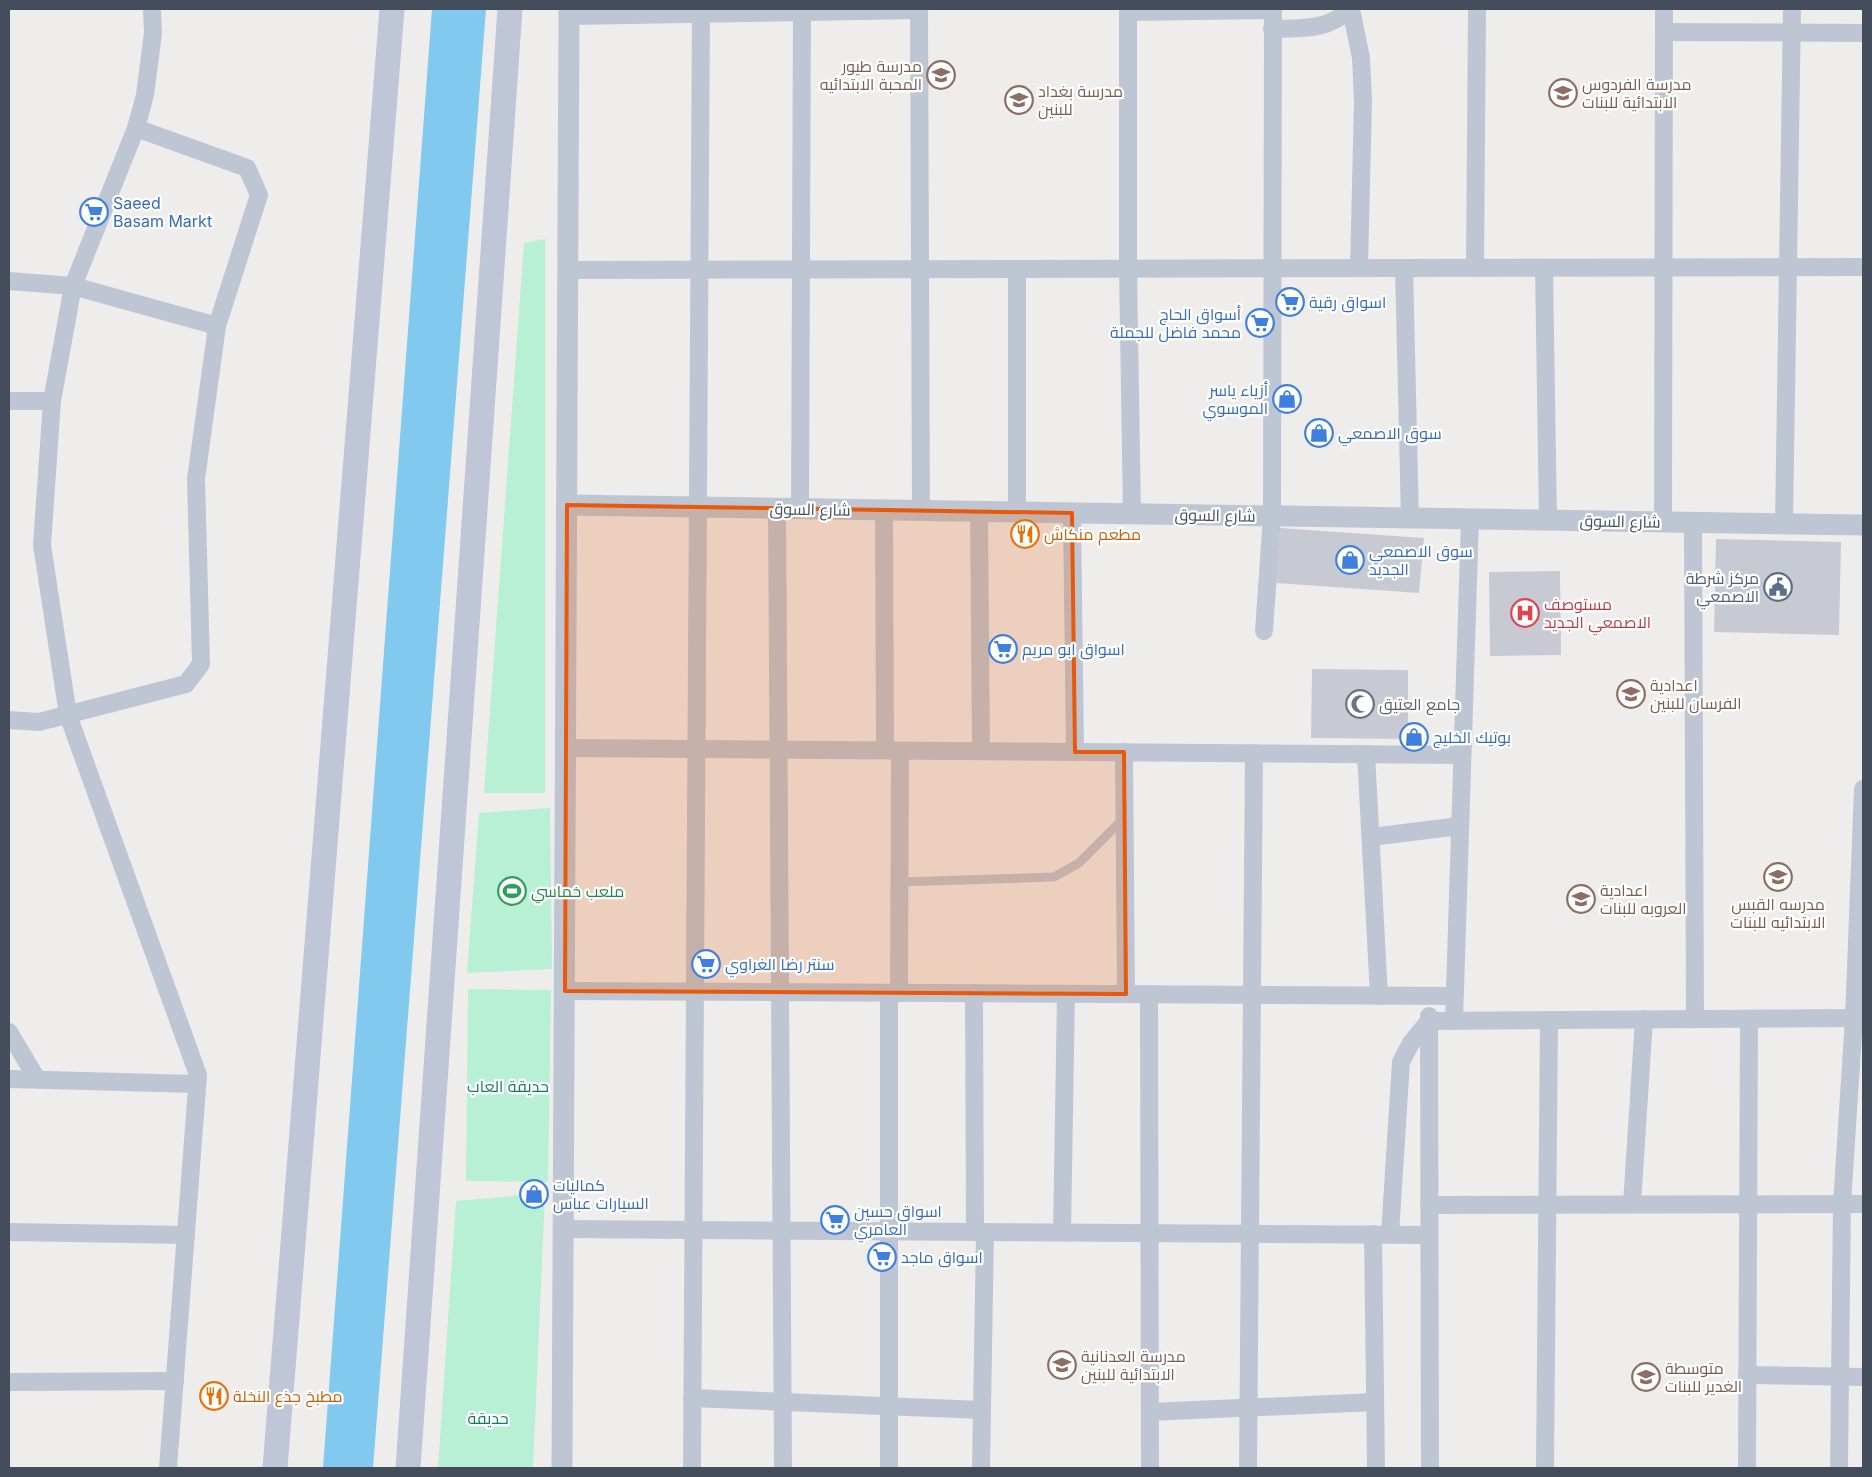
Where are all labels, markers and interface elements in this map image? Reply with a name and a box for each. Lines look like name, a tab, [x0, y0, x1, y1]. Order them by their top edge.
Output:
place label: مدرسة طيور المحبة الابتدائيه	[820, 56, 922, 94]
school or university icon: مدرسة طيور المحبة الابتدائيه	[926, 60, 956, 90]
place label: مدرسة الفردوس الابتدائية للبنات	[1582, 74, 1692, 112]
school or university icon: مدرسة الفردوس الابتدائية للبنات	[1548, 78, 1578, 108]
place label: مدرسة بغداد للبنين	[1038, 81, 1123, 120]
school or university icon: مدرسة بغداد للبنين	[1004, 85, 1034, 115]
place label: Saeed Basam Markt	[113, 193, 212, 231]
supermarket icon: Saeed Basam Markt	[79, 197, 109, 227]
supermarket icon: اسواق رقية	[1275, 287, 1305, 317]
place label: اسواق رقية	[1309, 292, 1386, 313]
place label: أسواق الحاج محمد فاضل للجملة	[1110, 304, 1241, 343]
supermarket icon: أسواق الحاج محمد فاضل للجملة	[1245, 308, 1275, 338]
place label: أزياء ياسر الموسوي	[1202, 380, 1268, 422]
shop icon: أزياء ياسر الموسوي	[1272, 384, 1302, 414]
shop icon: سوق الاصمعي	[1304, 418, 1334, 448]
place label: سوق الاصمعي	[1338, 423, 1442, 447]
street label: شارع السوق	[769, 498, 851, 522]
street label: شارع السوق	[1174, 504, 1256, 528]
street label: شارع السوق	[1579, 510, 1661, 534]
restaurant icon: مطعم منكاش	[1010, 519, 1040, 549]
place label: مطعم منكاش	[1044, 524, 1141, 546]
place label: سوق الاصمعي الجديد	[1369, 541, 1473, 579]
shop icon: سوق الاصمعي الجديد	[1335, 545, 1365, 575]
place label: مركز شرطة الاصمعي	[1686, 568, 1759, 610]
public building icon: مركز شرطة الاصمعي	[1763, 572, 1793, 602]
place label: مستوصف الاصمعي الجديد	[1544, 594, 1651, 636]
hospital icon: مستوصف الاصمعي الجديد	[1510, 598, 1540, 628]
supermarket icon: اسواق ابو مريم	[988, 634, 1018, 664]
place label: اسواق ابو مريم	[1022, 639, 1125, 661]
place label: اعدادية الفرسان للبنين	[1650, 675, 1741, 714]
school or university icon: اعدادية الفرسان للبنين	[1616, 679, 1646, 709]
mosque icon: جامع العتيق	[1345, 689, 1375, 719]
place label: جامع العتيق	[1379, 694, 1460, 716]
shop icon: بوتيك الخليج	[1399, 722, 1429, 752]
place label: بوتيك الخليج	[1433, 727, 1511, 749]
school or university icon: مدرسه القبس الابتدائيه للبنات	[1763, 862, 1793, 892]
sports icon: ملعب خماسي	[497, 876, 527, 906]
place label: اعدادية العروبه للبنات	[1600, 880, 1687, 918]
place label: ملعب خماسي	[531, 881, 624, 904]
school or university icon: اعدادية العروبه للبنات	[1566, 884, 1596, 914]
place label: مدرسه القبس الابتدائيه للبنات	[1730, 894, 1826, 932]
supermarket icon: سنتر رضا الغراوي	[691, 949, 721, 979]
place label: سنتر رضا الغراوي	[725, 954, 835, 978]
park label: حديقة العاب	[467, 1076, 549, 1096]
place label: كماليات السيارات عباس	[553, 1175, 649, 1214]
shop icon: كماليات السيارات عباس	[519, 1179, 549, 1209]
place label: اسواق حسين العامري	[854, 1201, 942, 1243]
supermarket icon: اسواق حسين العامري	[820, 1205, 850, 1235]
supermarket icon: اسواق ماجد	[867, 1242, 897, 1272]
place label: اسواق ماجد	[901, 1247, 983, 1268]
place label: مدرسة العدنانية الابتدائية للبنين	[1081, 1346, 1186, 1385]
school or university icon: مدرسة العدنانية الابتدائية للبنين	[1047, 1350, 1077, 1380]
place label: متوسطة الغدير للبنات	[1665, 1358, 1742, 1396]
school or university icon: متوسطة الغدير للبنات	[1631, 1362, 1661, 1392]
restaurant icon: مطبخ جذع النخلة	[199, 1381, 229, 1411]
place label: مطبخ جذع النخلة	[233, 1386, 343, 1408]
park label: حديقة	[467, 1408, 509, 1428]

